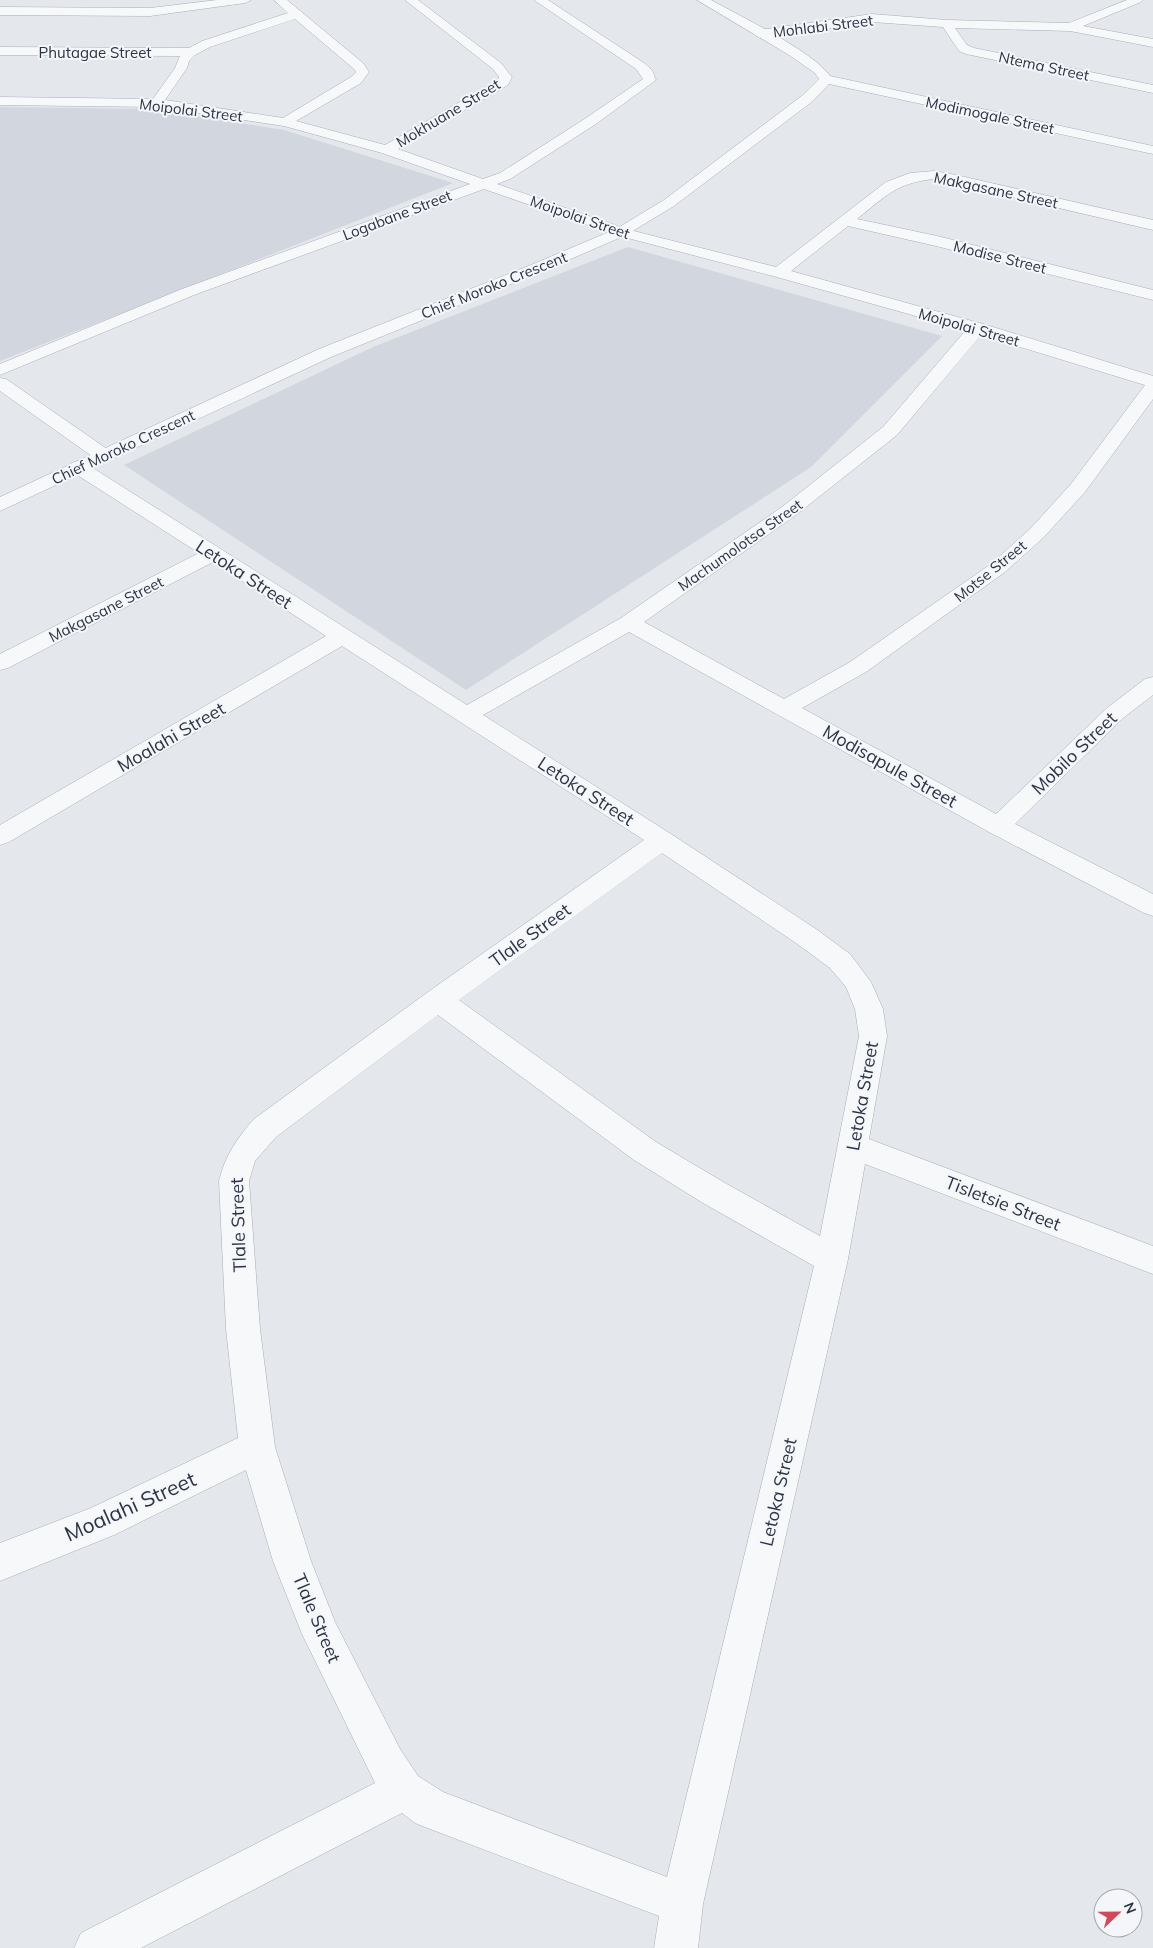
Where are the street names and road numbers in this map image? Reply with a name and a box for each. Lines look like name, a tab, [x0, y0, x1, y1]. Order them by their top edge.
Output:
street label: Mohlabi Street	[772, 10, 874, 42]
street label: Phutagae Street	[38, 43, 152, 62]
street label: Ntema Street	[997, 47, 1091, 85]
street label: Mokhuane Street	[393, 74, 503, 152]
street label: Modimogale Street	[924, 92, 1056, 138]
street label: Moipolai Street	[138, 94, 244, 126]
street label: Makgasane Street	[932, 168, 1060, 212]
street label: Logabane Street	[340, 186, 454, 244]
street label: Moipolai Street	[528, 191, 632, 243]
street label: Modise Street	[952, 236, 1048, 278]
street label: Chief Moroko Crescent	[418, 247, 570, 323]
street label: Moipolai Street	[916, 304, 1022, 350]
street label: Chief Moroko Crescent	[48, 405, 198, 489]
street label: Machumolotsa Street	[674, 495, 806, 595]
street label: Letoka Street	[191, 534, 297, 614]
street label: Motse Street	[950, 536, 1030, 606]
street label: Makgasane Street	[45, 572, 167, 646]
street label: Moalahi Street	[113, 697, 229, 777]
street label: Mobilo Street	[1027, 707, 1121, 799]
street label: Modisapule Street	[819, 720, 961, 812]
street label: Letoka Street	[533, 751, 639, 831]
street label: Tlale Street	[485, 898, 575, 972]
street label: Letoka Street	[841, 1040, 883, 1152]
street label: Tisletsie Street	[942, 1170, 1064, 1236]
street label: Tlale Street	[225, 1177, 251, 1273]
street label: Letoka Street	[754, 1436, 802, 1548]
street label: Moalahi Street	[60, 1465, 200, 1547]
street label: Tlale Street	[288, 1570, 346, 1666]

